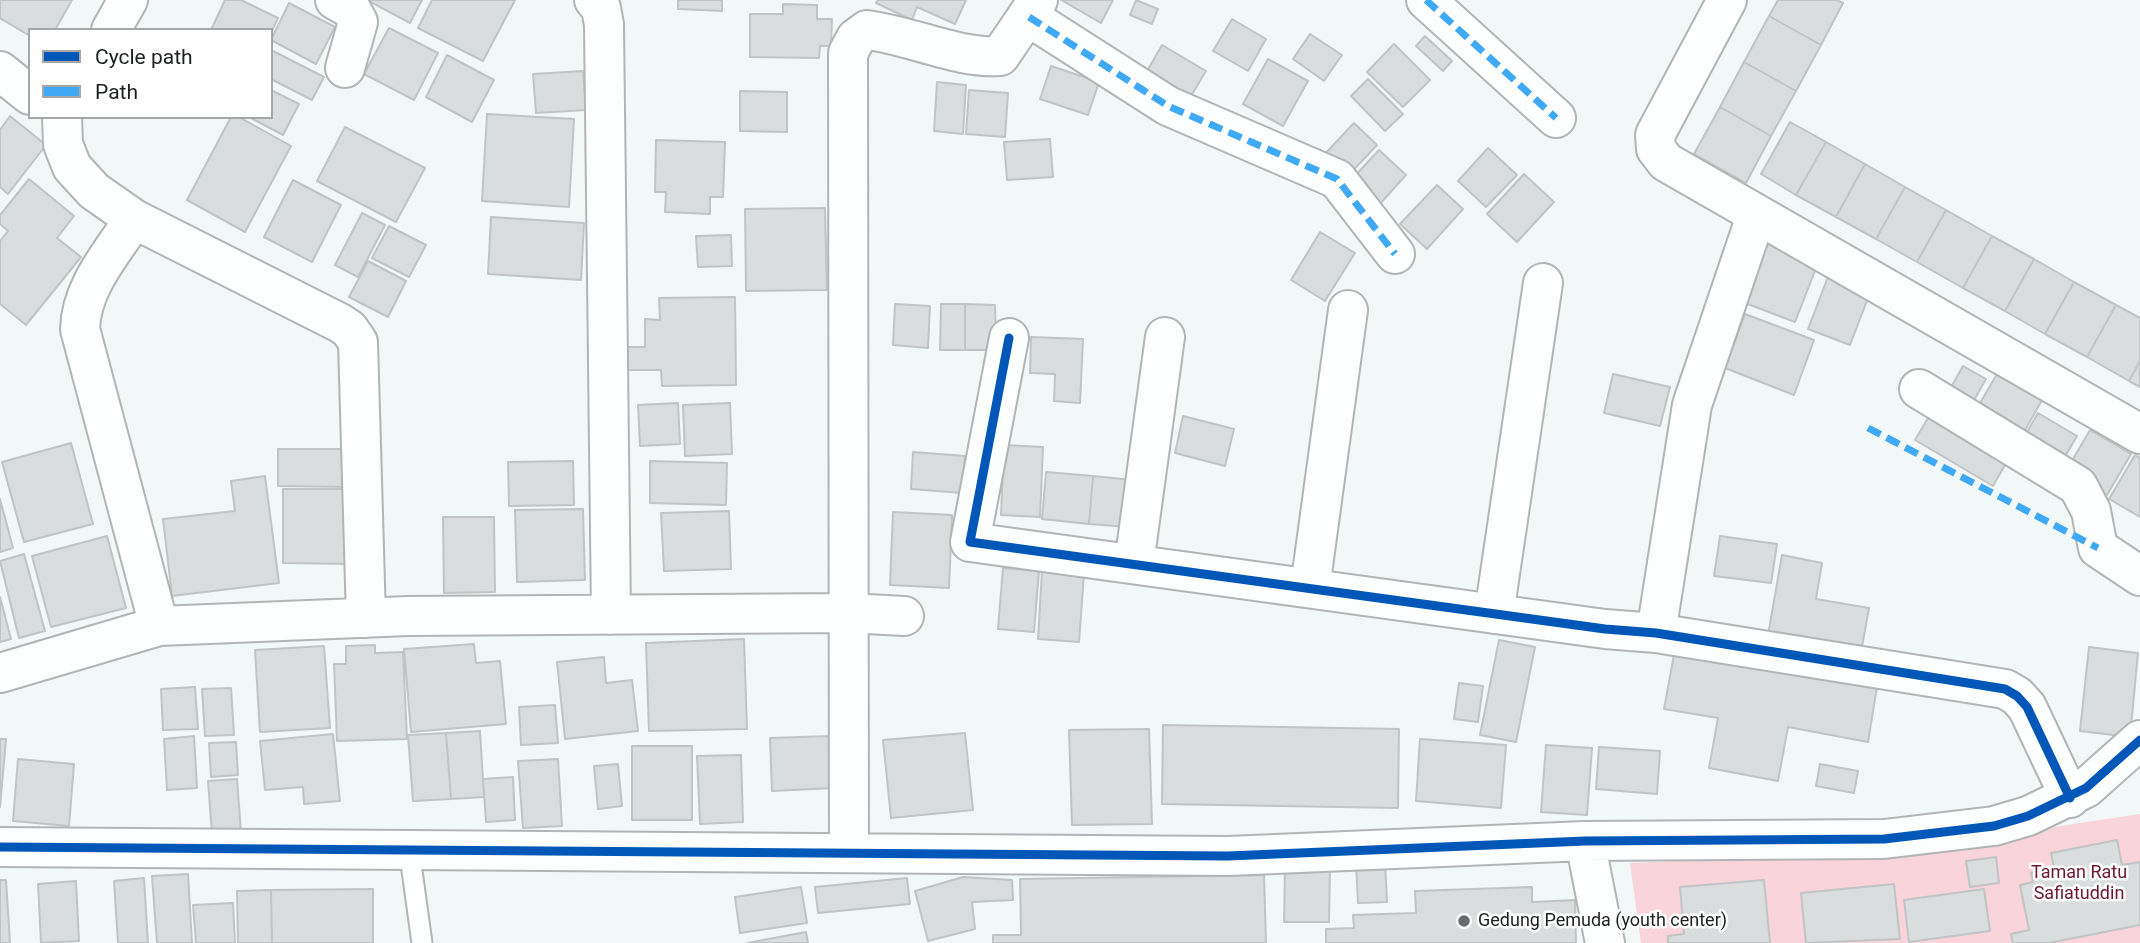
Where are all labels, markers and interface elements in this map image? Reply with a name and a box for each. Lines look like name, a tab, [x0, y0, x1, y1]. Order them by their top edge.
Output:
legend	[28, 28, 273, 119]
text: Cycle path	[95, 45, 193, 69]
text: Path	[95, 80, 138, 104]
park label: Taman Ratu Safiatuddin	[2031, 862, 2127, 904]
place label: Gedung Pemuda (youth center)	[1478, 910, 1727, 932]
marker: Gedung Pemuda (youth center)	[1456, 913, 1472, 929]

